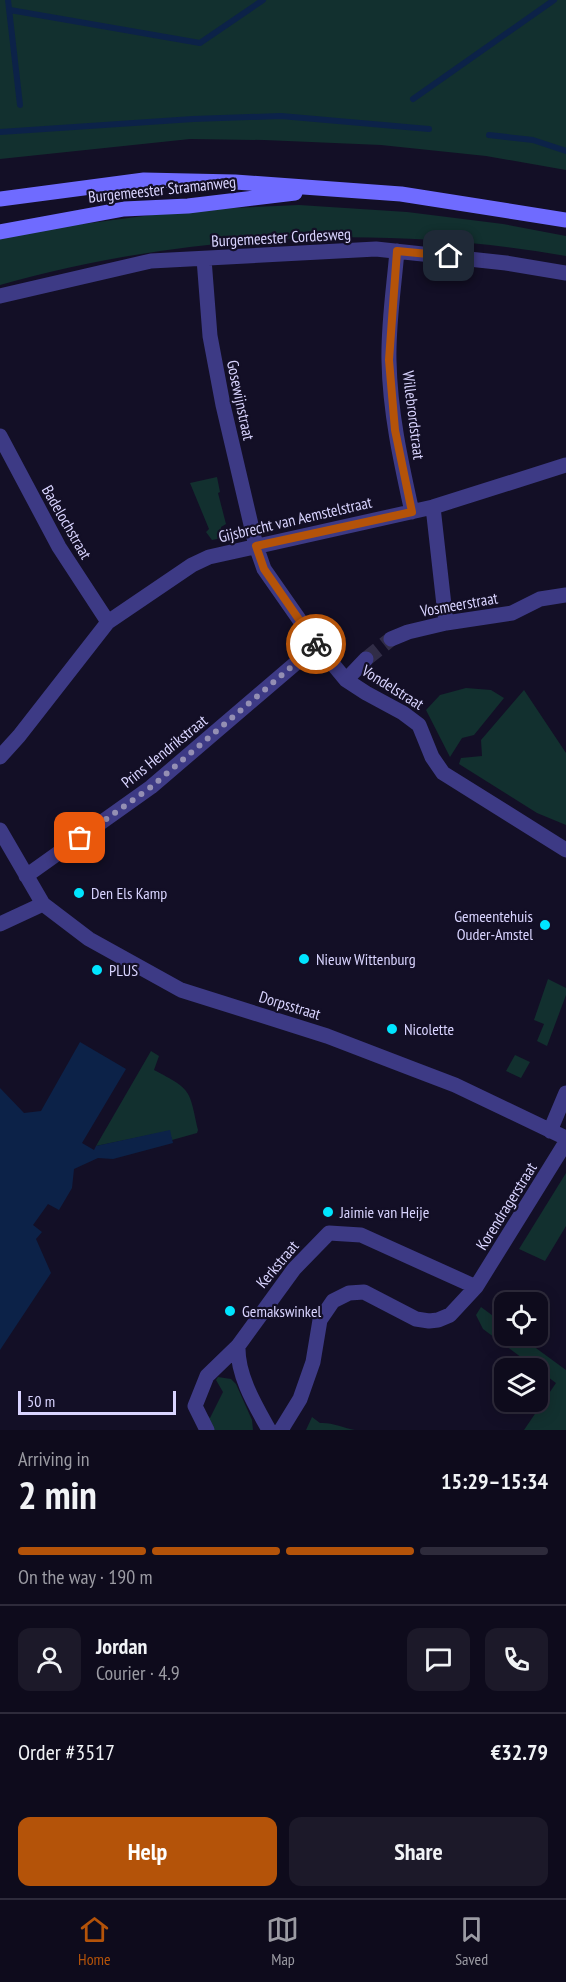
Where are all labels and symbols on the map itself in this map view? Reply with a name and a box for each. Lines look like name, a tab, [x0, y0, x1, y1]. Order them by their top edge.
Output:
street label: Burgemeester Stramanweg	[87, 171, 237, 207]
street label: Burgemeester Cordesweg	[211, 223, 351, 251]
pin	[423, 230, 474, 281]
street label: Gosewijnstraat	[223, 358, 259, 442]
street label: Willebrordstraat	[399, 369, 429, 461]
street label: Badelochstraat	[38, 481, 97, 563]
street label: Gijsbrecht van Aemstelstraat	[216, 491, 374, 546]
street label: Vosmeerstraat	[418, 587, 500, 621]
courier	[286, 614, 346, 674]
street label: Vondelstraat	[358, 660, 428, 714]
street label: Prins Hendrikstraat	[117, 710, 212, 792]
pin	[54, 812, 105, 863]
place label: Den Els Kamp	[91, 883, 167, 903]
marker: Den Els Kamp	[72, 886, 86, 900]
place label: Gemeentehuis Ouder-Amstel	[454, 906, 533, 944]
marker: Gemeentehuis Ouder-Amstel	[538, 918, 552, 932]
place label: Nieuw Wittenburg	[316, 949, 416, 969]
marker: Nieuw Wittenburg	[297, 952, 311, 966]
place label: PLUS	[109, 960, 138, 980]
marker: PLUS	[90, 963, 104, 977]
street label: Dorpsstraat	[257, 986, 324, 1024]
place label: Nicolette	[404, 1019, 454, 1039]
marker: Nicolette	[385, 1022, 399, 1036]
street label: Korendragerstraat	[471, 1158, 541, 1253]
place label: Jaimie van Heije	[339, 1202, 429, 1222]
marker: Jaimie van Heije	[321, 1205, 335, 1219]
street label: Kerkstraat	[251, 1236, 303, 1292]
place label: Gemakswinkel	[242, 1301, 322, 1321]
marker: Gemakswinkel	[223, 1304, 237, 1318]
scale bar	[18, 1388, 176, 1416]

